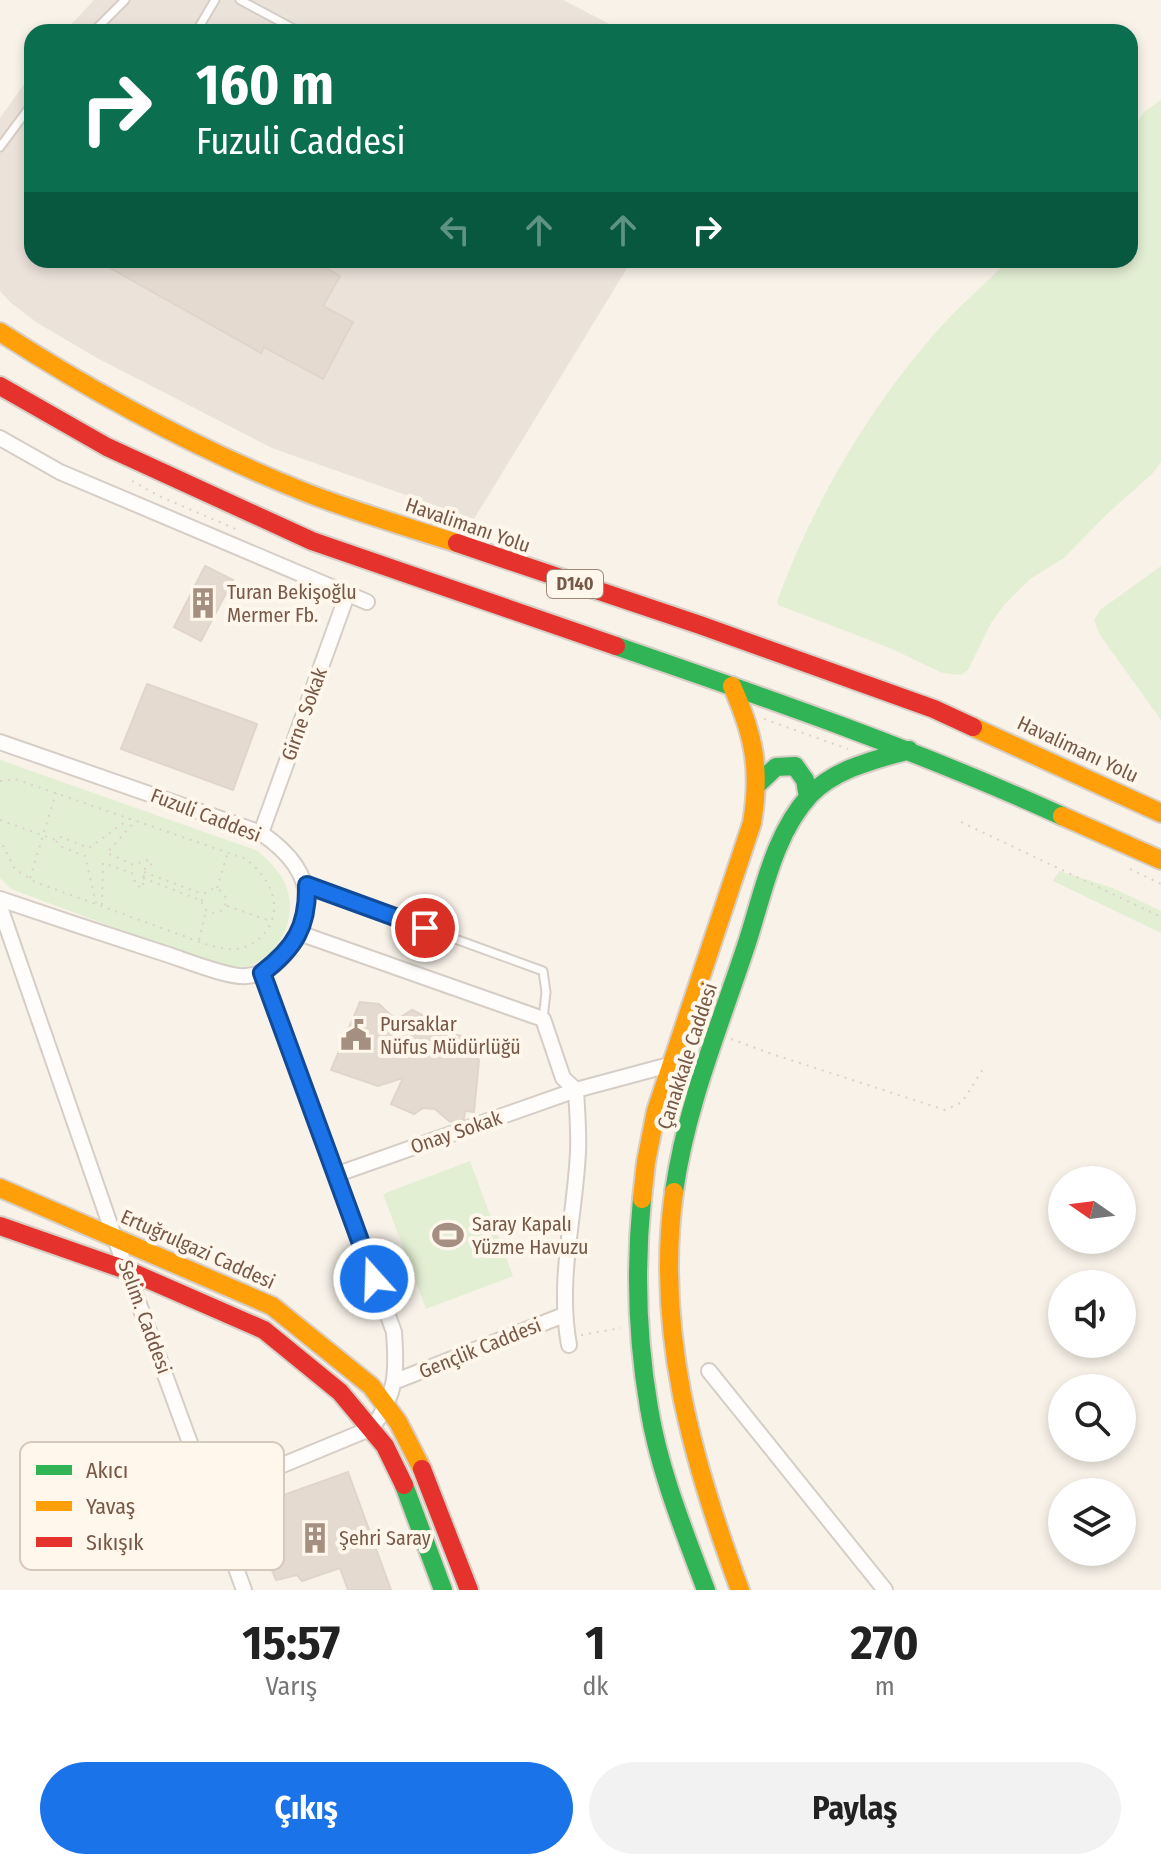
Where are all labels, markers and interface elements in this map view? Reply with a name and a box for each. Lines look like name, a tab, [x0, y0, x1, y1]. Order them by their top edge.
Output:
text: 160 m	[196, 52, 334, 119]
icon: right	[64, 56, 168, 160]
text: Fuzuli Caddesi	[196, 120, 405, 164]
icon: left	[433, 208, 477, 252]
icon: ahead	[517, 208, 561, 252]
icon: ahead	[601, 208, 645, 252]
icon: right	[685, 208, 729, 252]
street label: Havalimanı Yolu	[402, 492, 534, 558]
road number: D140	[547, 570, 603, 598]
place label: Turan Bekişoğlu Mermer Fb.	[227, 580, 357, 627]
building icon: Turan Bekişoğlu Mermer Fb.	[186, 586, 220, 620]
street label: Girne Sokak	[276, 664, 332, 764]
street label: Havalimanı Yolu	[1014, 711, 1142, 787]
street label: Fuzuli Caddesi	[147, 783, 265, 847]
pin	[391, 894, 459, 962]
icon: arrive	[403, 906, 447, 950]
street label: Çanakkale Caddesi	[652, 980, 723, 1133]
place label: Pursaklar Nüfus Müdürlüğü	[380, 1012, 521, 1059]
public building icon: Pursaklar Nüfus Müdürlüğü	[339, 1018, 373, 1052]
street label: Onay Sokak	[407, 1105, 505, 1159]
north arrow	[1048, 1166, 1136, 1254]
map controls	[1048, 1166, 1136, 1566]
street label: Ertuğrulgazi Caddesi	[117, 1204, 279, 1294]
place label: Saray Kapalı Yüzme Havuzu	[472, 1212, 588, 1259]
sports icon: Saray Kapalı Yüzme Havuzu	[431, 1218, 465, 1252]
position arrow	[332, 1237, 416, 1321]
street label: Selim. Caddesi	[113, 1257, 177, 1377]
button: sound	[1048, 1270, 1136, 1358]
street label: Gençlik Caddesi	[415, 1313, 545, 1383]
button: search	[1048, 1374, 1136, 1462]
legend	[20, 1442, 284, 1570]
text: Akıcı	[86, 1457, 128, 1484]
button: layers	[1048, 1478, 1136, 1566]
text: Yavaş	[86, 1493, 135, 1520]
building icon: Şehri Saray	[298, 1521, 332, 1555]
place label: Şehri Saray	[339, 1526, 431, 1551]
text: Sıkışık	[86, 1529, 144, 1556]
text: 15:57	[242, 1614, 340, 1672]
text: 1	[585, 1614, 606, 1672]
text: 270	[851, 1614, 919, 1672]
text: Varış	[265, 1671, 317, 1702]
text: dk	[582, 1671, 608, 1702]
text: m	[875, 1671, 895, 1702]
button: Çıkış	[40, 1762, 573, 1854]
button: Paylaş	[589, 1762, 1121, 1854]

